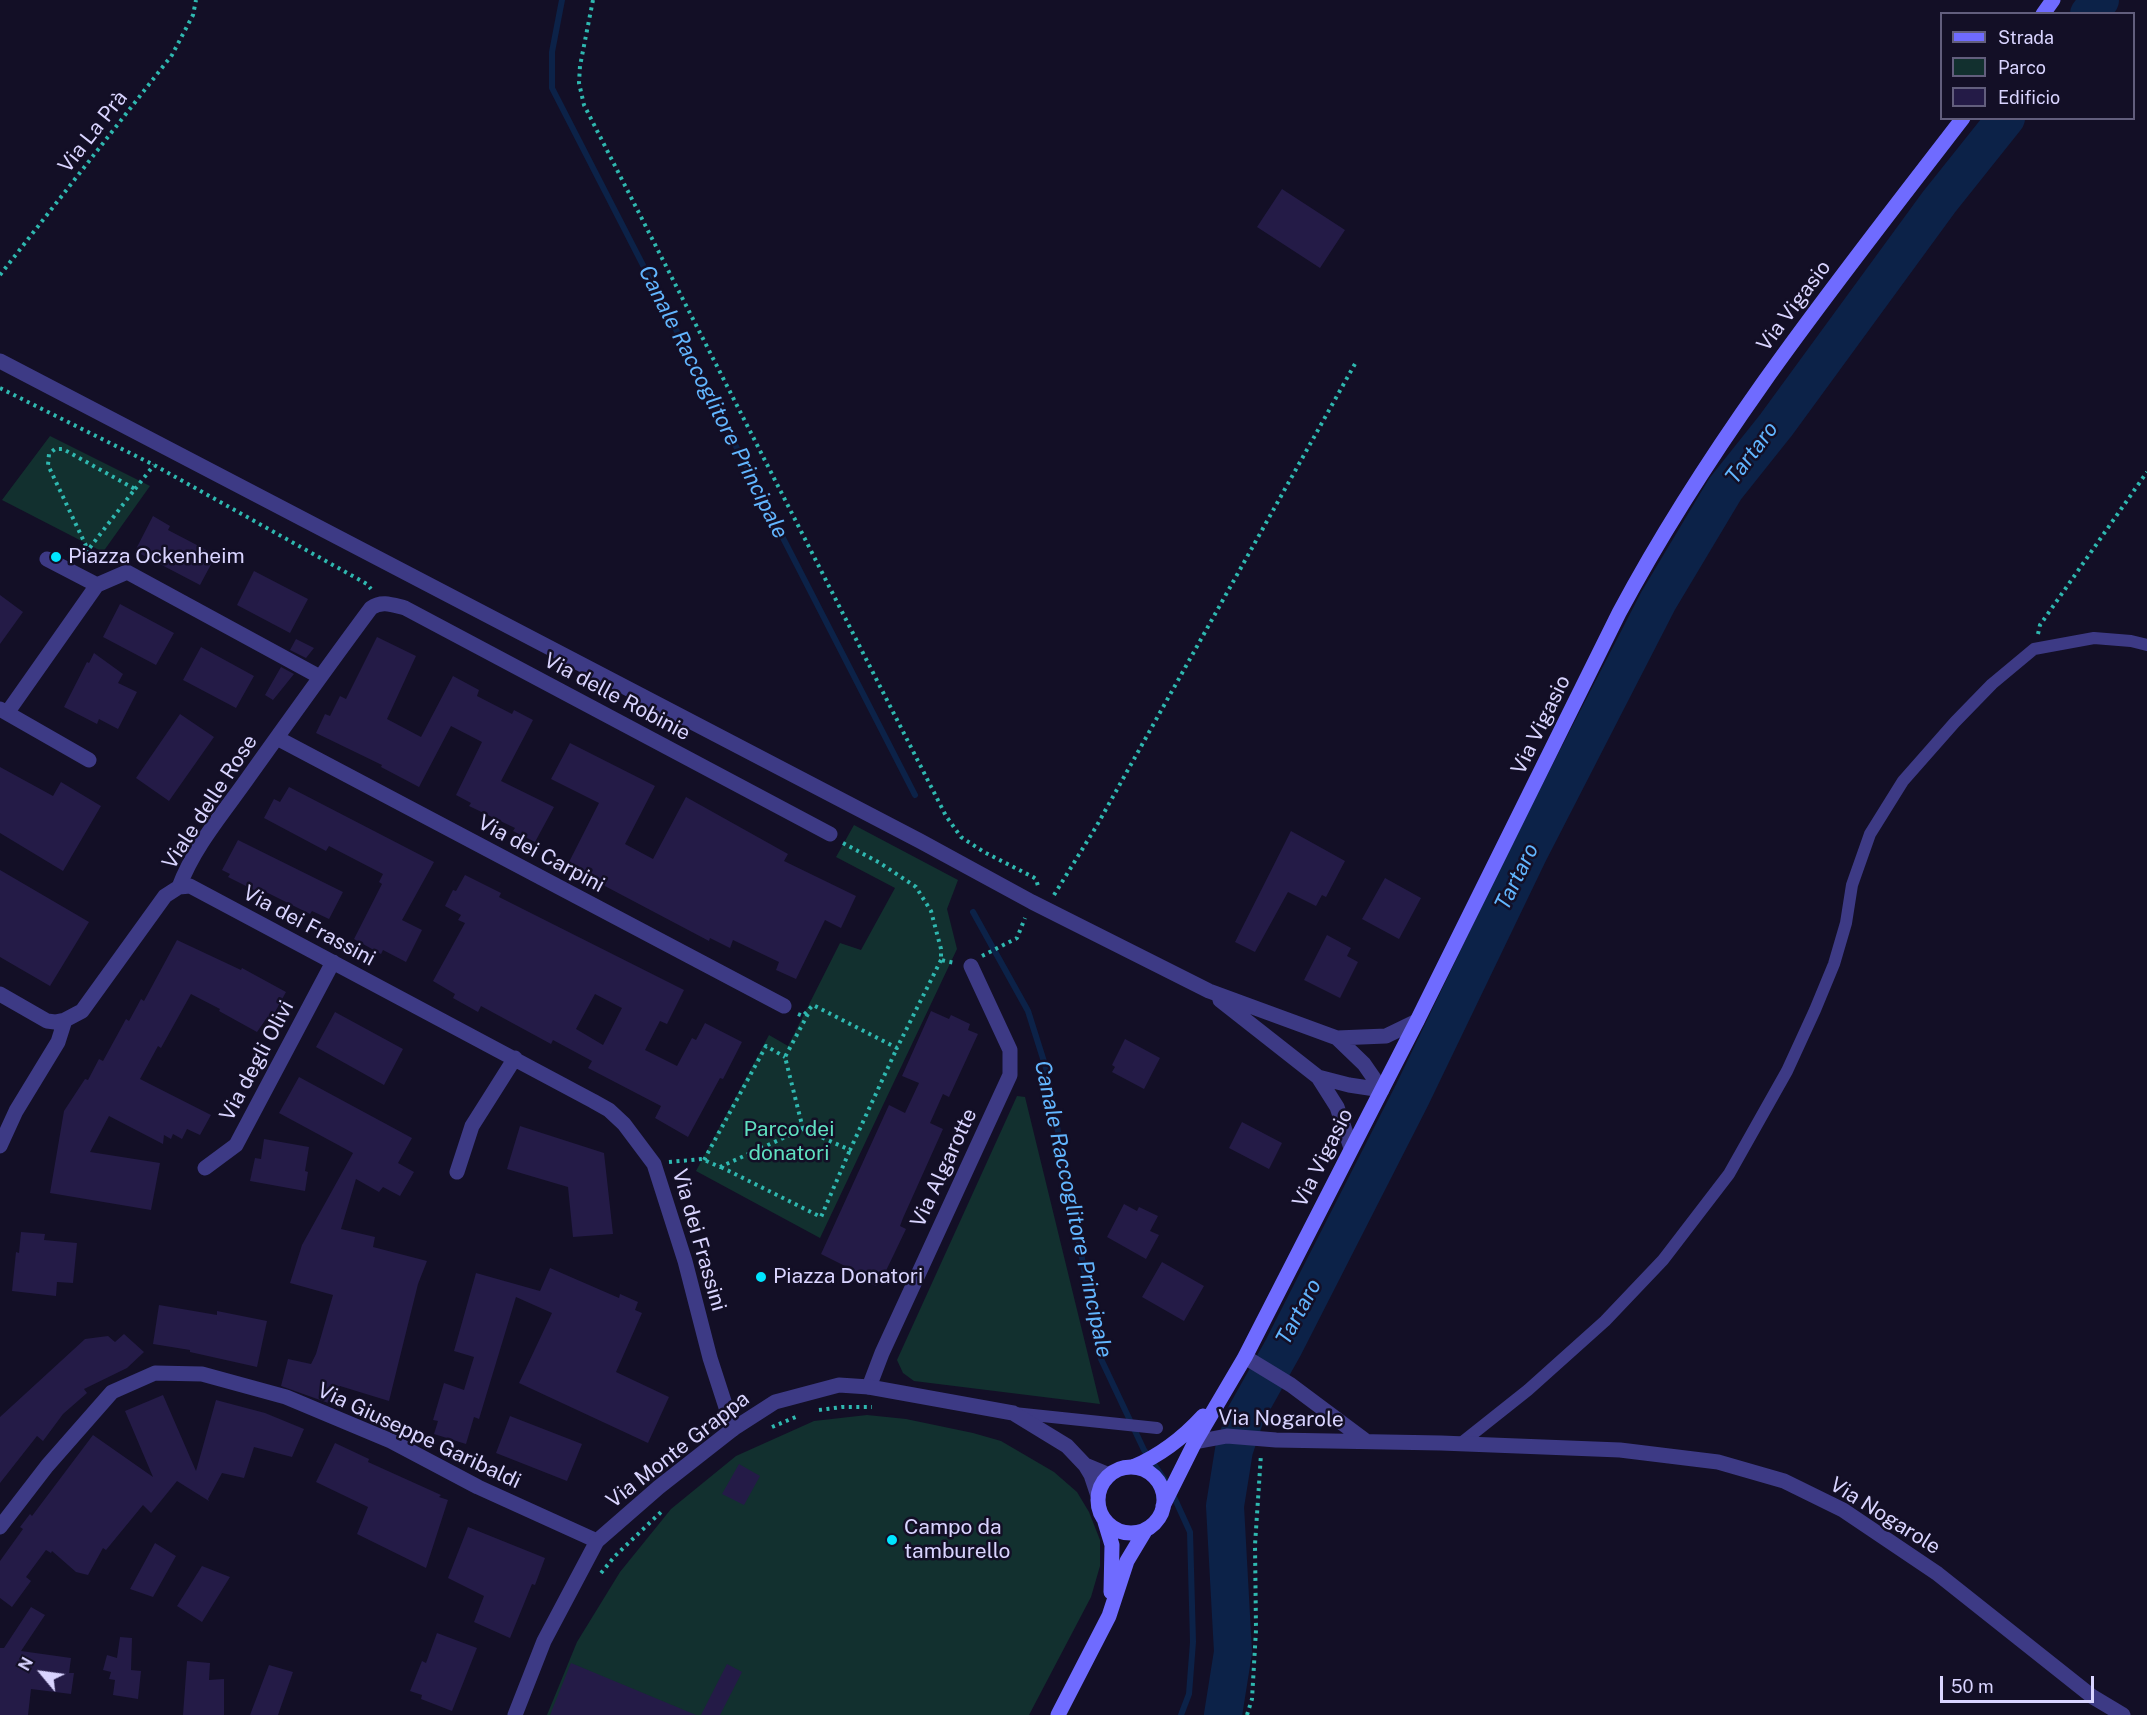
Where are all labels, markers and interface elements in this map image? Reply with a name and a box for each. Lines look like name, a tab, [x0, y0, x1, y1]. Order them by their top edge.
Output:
legend	[1940, 12, 2135, 120]
text: Strada	[1998, 27, 2054, 48]
text: Parco	[1998, 57, 2046, 78]
street label: Via La Prà	[53, 86, 133, 178]
text: Edificio	[1998, 87, 2060, 108]
street label: Via Vigasio	[1752, 256, 1836, 356]
water label: Canale Raccoglitore Principale	[632, 261, 794, 543]
water label: Tartaro	[1720, 417, 1784, 489]
place label: Piazza Ockenheim	[68, 544, 245, 570]
marker: Piazza Ockenheim	[49, 550, 63, 564]
street label: Via delle Robinie	[540, 648, 694, 746]
street label: Via Vigasio	[1506, 671, 1576, 779]
street label: Viale delle Rose	[157, 730, 263, 874]
street label: Via dei Carpini	[473, 810, 609, 898]
water label: Tartaro	[1490, 839, 1544, 915]
street label: Via dei Frassini	[238, 881, 380, 971]
street label: Via degli Olivi	[215, 997, 299, 1125]
water label: Canale Raccoglitore Principale	[1029, 1058, 1117, 1360]
street label: Via Vigasio	[1287, 1104, 1359, 1212]
street label: Via Algarotte	[905, 1105, 983, 1231]
park label: Parco dei donatori	[744, 1117, 834, 1167]
street label: Via dei Frassini	[667, 1166, 731, 1314]
place label: Piazza Donatori	[773, 1264, 923, 1290]
marker: Piazza Donatori	[754, 1270, 768, 1284]
water label: Tartaro	[1271, 1275, 1327, 1349]
street label: Via Giuseppe Garibaldi	[313, 1378, 525, 1494]
street label: Via Monte Grappa	[602, 1386, 754, 1514]
street label: Via Nogarole	[1218, 1405, 1344, 1433]
street label: Via Nogarole	[1825, 1472, 1945, 1560]
place label: Campo da tamburello	[904, 1515, 1010, 1565]
marker: Campo da tamburello	[885, 1533, 899, 1547]
north arrow	[12, 1643, 72, 1703]
text: N	[14, 1654, 37, 1674]
scale bar	[1943, 1664, 2098, 1702]
text: 50 m	[1951, 1676, 1994, 1697]

